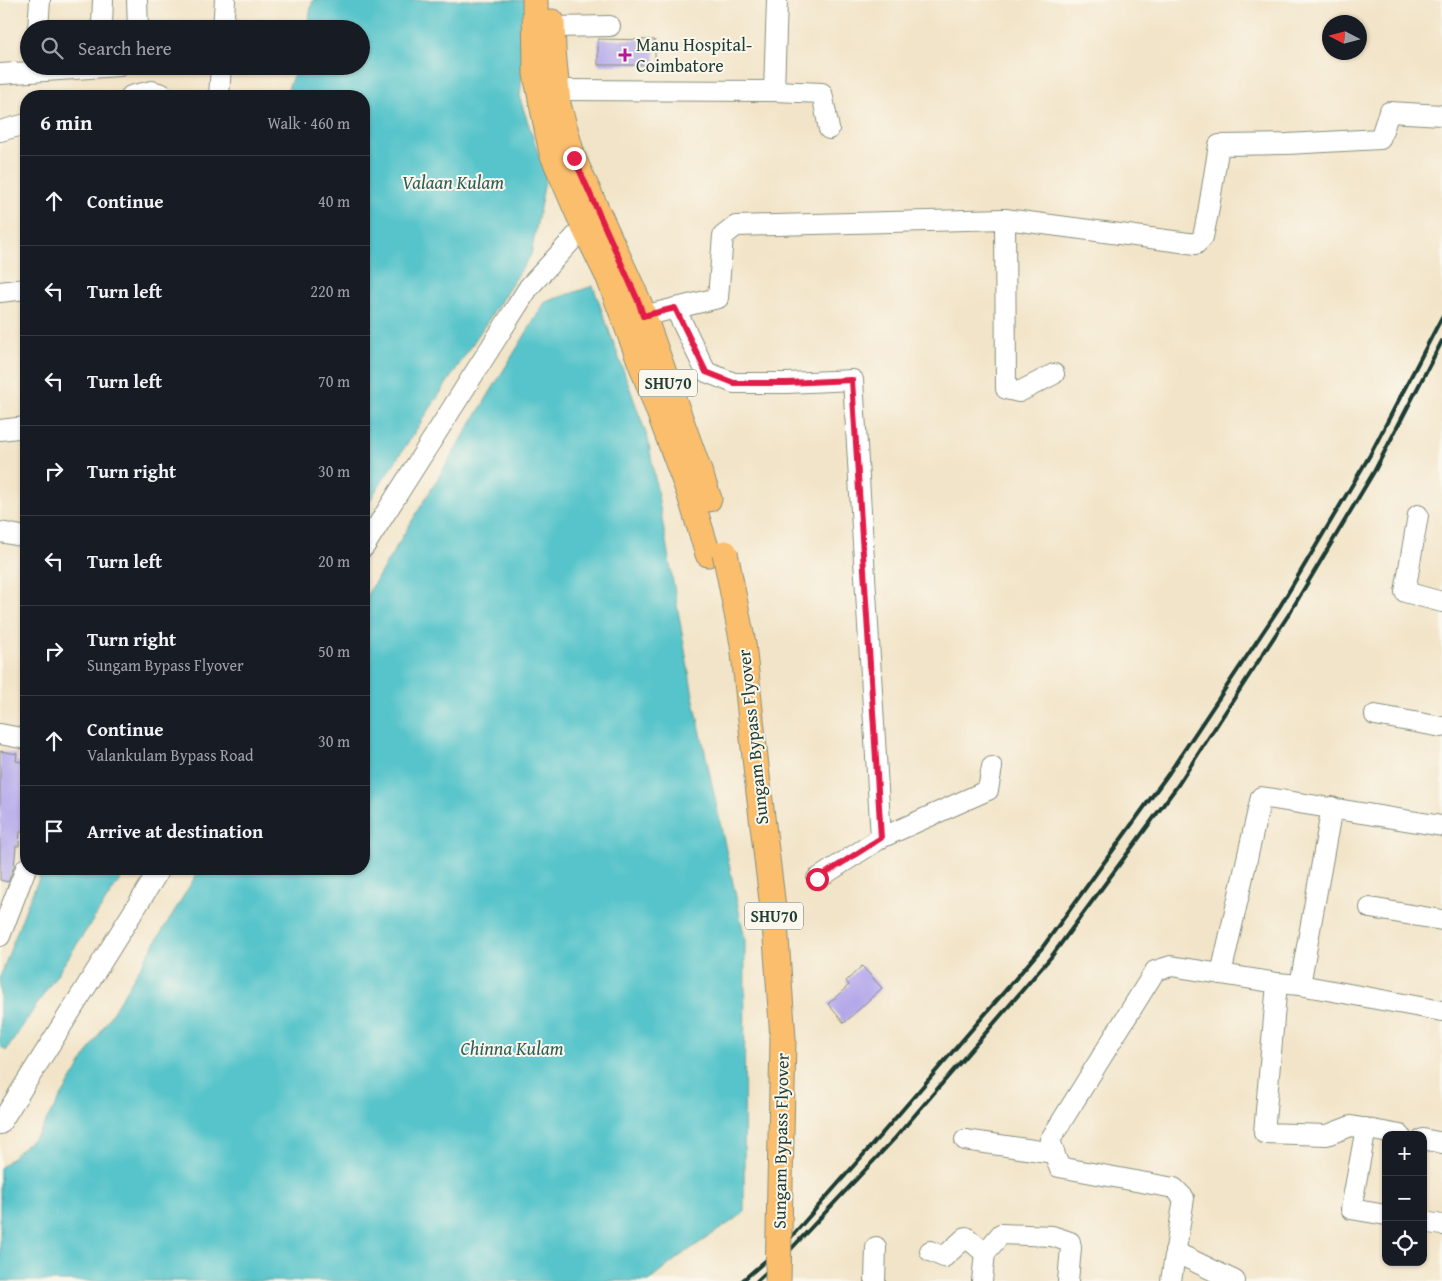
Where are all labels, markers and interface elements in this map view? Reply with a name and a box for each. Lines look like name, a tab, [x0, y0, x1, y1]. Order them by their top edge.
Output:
north arrow	[1322, 15, 1367, 60]
search box	[20, 20, 370, 75]
place label: Manu Hospital- Coimbatore	[636, 31, 752, 79]
icon: search	[38, 34, 66, 62]
text: Search here	[78, 34, 172, 62]
marker: Manu Hospital- Coimbatore	[618, 48, 632, 62]
text: 6 min	[40, 107, 92, 138]
text: Walk · 460 m	[267, 111, 350, 135]
route end	[563, 147, 586, 170]
water label: Valaan Kulam	[402, 168, 504, 196]
icon: ahead	[40, 187, 68, 215]
text: Continue	[87, 187, 164, 215]
text: 40 m	[318, 189, 350, 213]
icon: left	[40, 277, 68, 305]
text: Turn left	[87, 277, 162, 305]
text: 220 m	[310, 279, 350, 303]
icon: left	[40, 367, 68, 395]
text: Turn left	[87, 367, 162, 395]
text: 70 m	[318, 369, 350, 393]
road number: SHU70	[639, 369, 697, 396]
icon: right	[40, 457, 68, 485]
text: Turn right	[87, 457, 176, 485]
text: 30 m	[318, 459, 350, 483]
icon: left	[40, 547, 68, 575]
text: Turn left	[87, 547, 162, 575]
text: 20 m	[318, 549, 350, 573]
text: Turn right	[87, 625, 176, 653]
icon: right	[40, 637, 68, 665]
text: 50 m	[318, 639, 350, 663]
street label: Sungam Bypass Flyover	[730, 648, 775, 826]
text: Sungam Bypass Flyover	[87, 653, 244, 677]
text: Continue	[87, 715, 164, 743]
icon: ahead	[40, 727, 68, 755]
text: 30 m	[318, 729, 350, 753]
text: Valankulam Bypass Road	[87, 743, 254, 767]
icon: arrive	[40, 817, 68, 845]
text: Arrive at destination	[87, 817, 263, 845]
route start	[806, 868, 829, 891]
road number: SHU70	[745, 902, 803, 929]
water label: Chinna Kulam	[460, 1034, 564, 1062]
street label: Sungam Bypass Flyover	[765, 1052, 796, 1229]
map controls	[1382, 1131, 1427, 1266]
button: +	[1382, 1131, 1427, 1176]
button: −	[1382, 1176, 1427, 1221]
button: locate	[1382, 1221, 1427, 1266]

